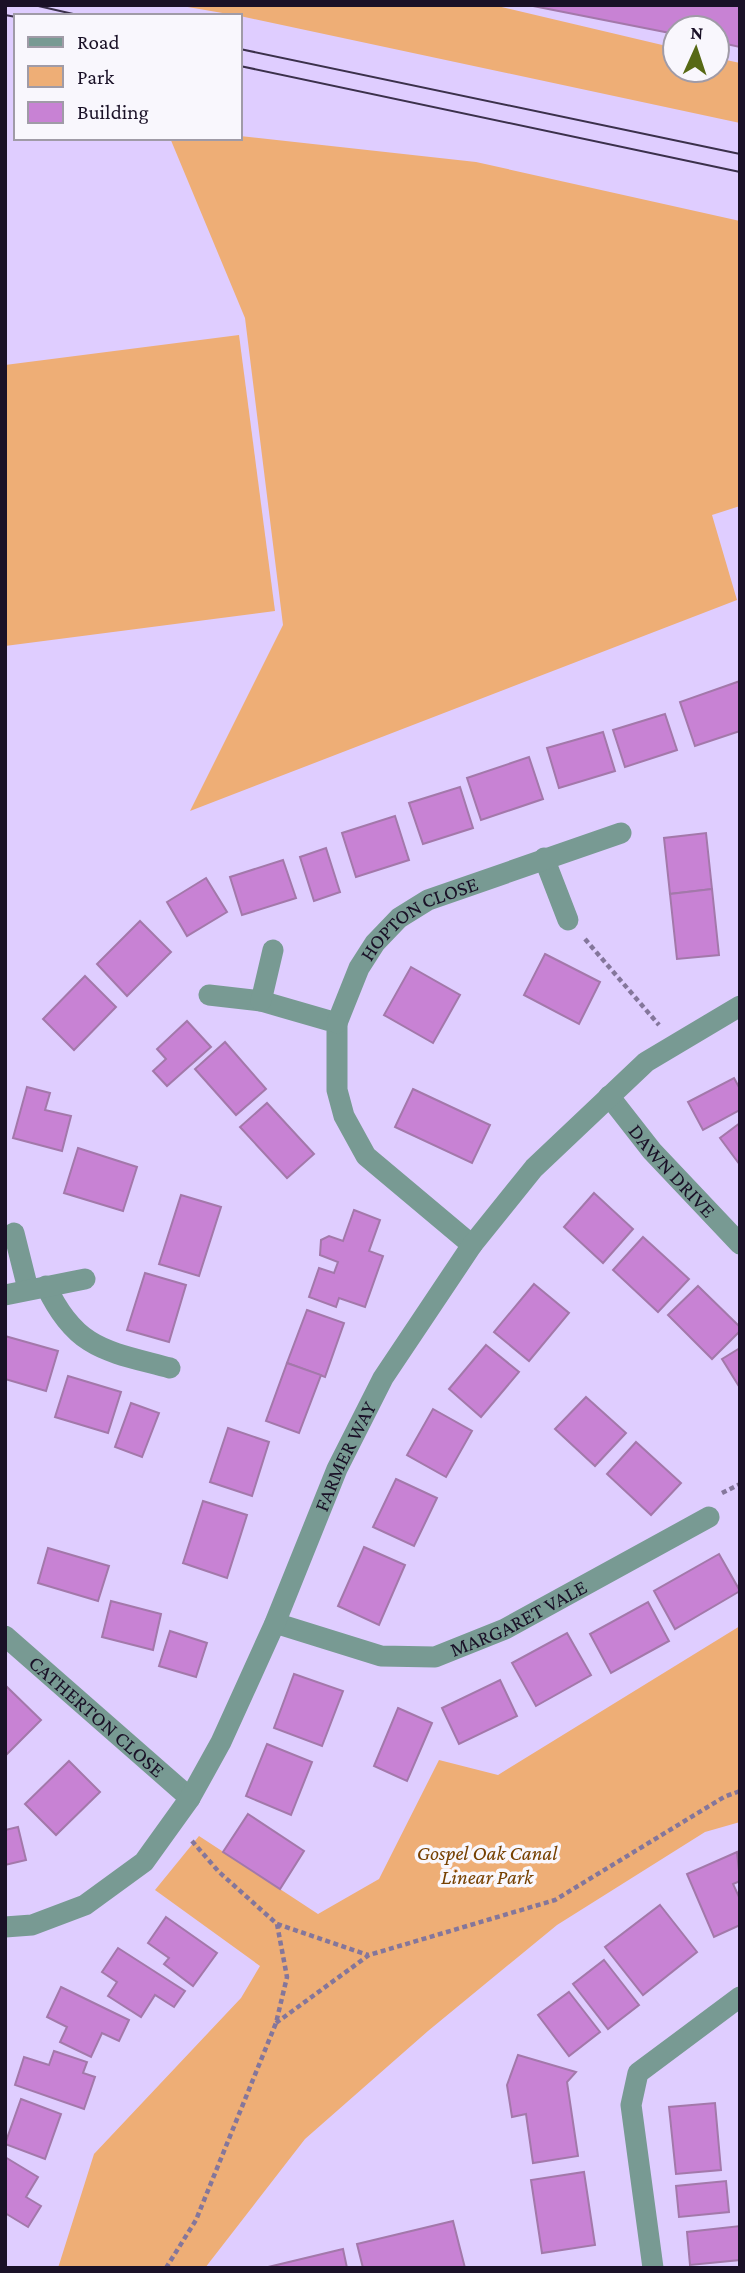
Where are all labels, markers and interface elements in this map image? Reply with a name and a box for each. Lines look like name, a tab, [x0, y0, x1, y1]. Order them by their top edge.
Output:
legend	[14, 14, 242, 140]
north arrow	[661, 14, 731, 84]
text: N	[690, 22, 704, 43]
text: Road	[77, 30, 120, 54]
text: Park	[77, 65, 114, 89]
text: Building	[77, 100, 149, 124]
street label: HOPTON CLOSE	[355, 872, 481, 965]
street label: DAWN DRIVE	[624, 1119, 721, 1223]
street label: FARMER WAY	[309, 1397, 382, 1515]
street label: MARGARET VALE	[447, 1575, 591, 1662]
street label: CATHERTON CLOSE	[24, 1651, 170, 1782]
park label: Gospel Oak Canal Linear Park	[417, 1841, 558, 1889]

